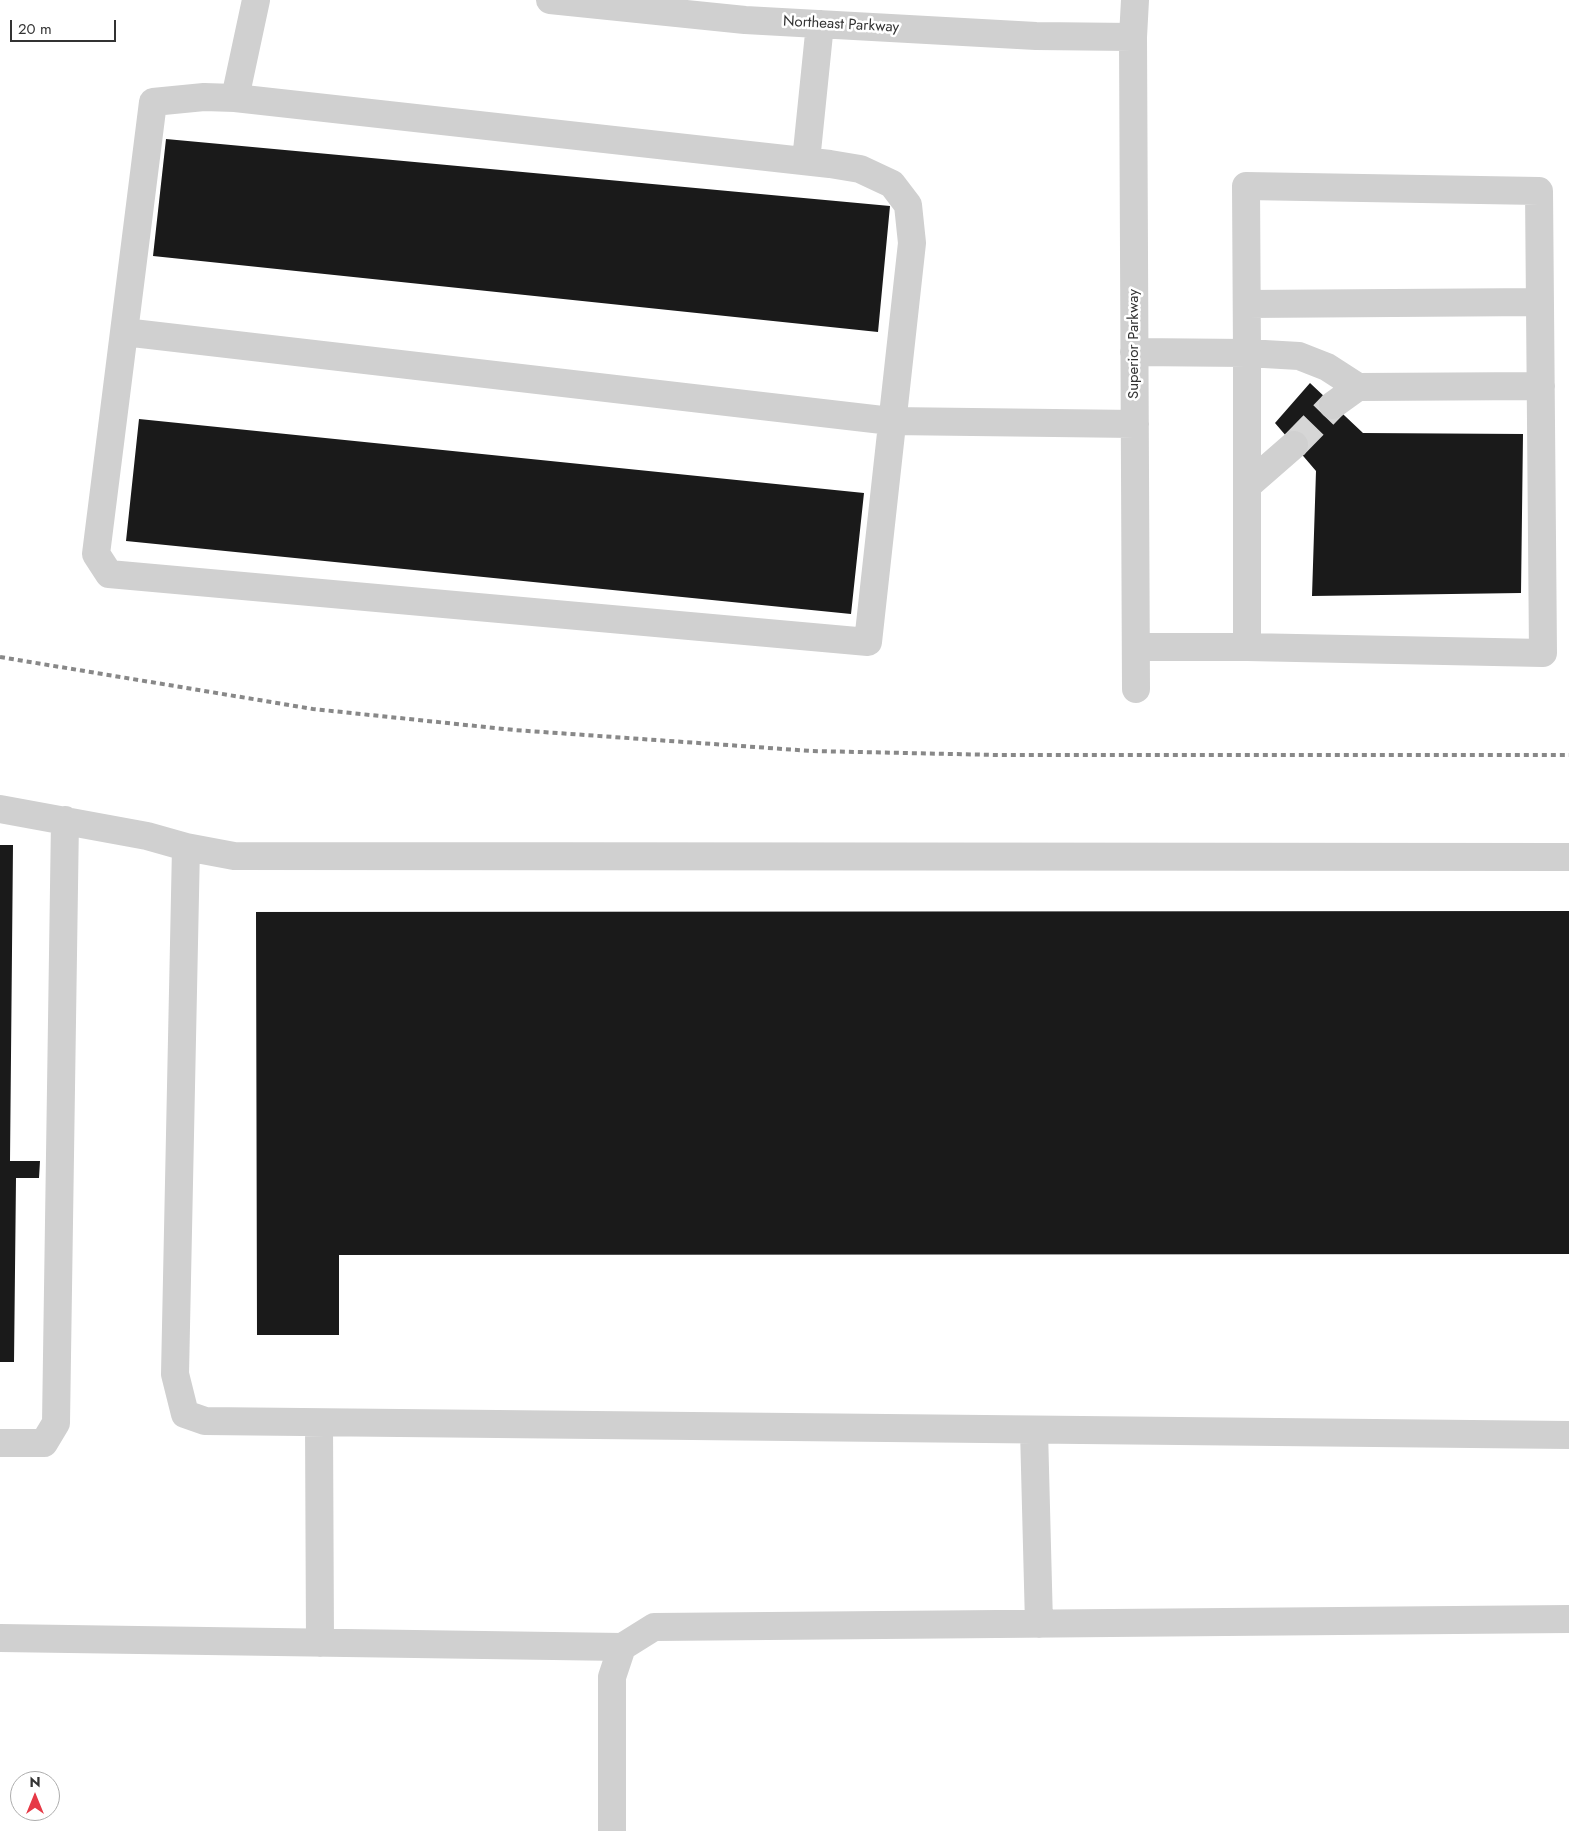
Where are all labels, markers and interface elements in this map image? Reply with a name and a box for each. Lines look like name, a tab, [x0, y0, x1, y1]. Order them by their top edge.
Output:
scale bar	[12, 10, 119, 42]
street label: Northeast Parkway	[782, 13, 900, 37]
text: 20 m	[18, 18, 52, 40]
street label: Superior Parkway	[1125, 289, 1143, 399]
north arrow	[10, 1771, 60, 1821]
text: N	[29, 1772, 41, 1792]

